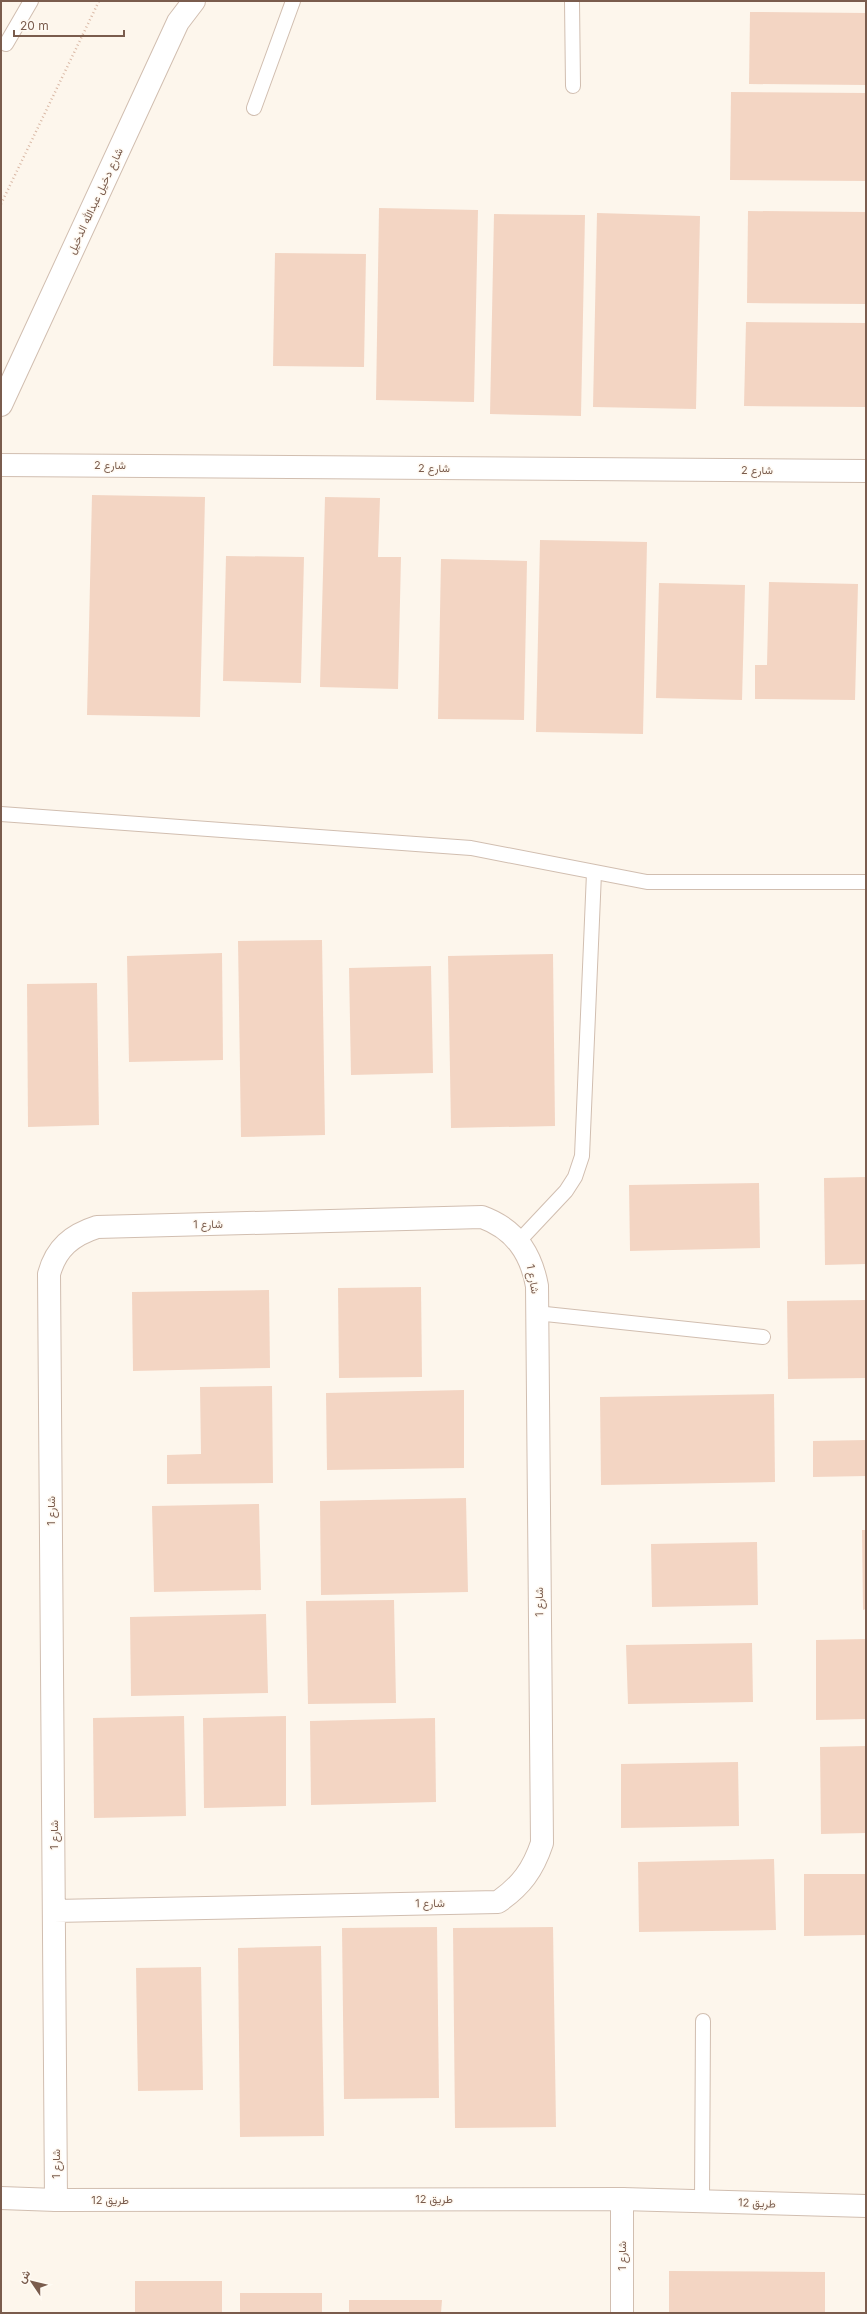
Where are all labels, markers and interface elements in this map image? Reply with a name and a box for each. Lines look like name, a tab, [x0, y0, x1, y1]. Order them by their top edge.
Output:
scale bar	[14, 12, 124, 38]
text: 20 m	[20, 18, 49, 33]
street label: شارع دخيل عبدالله الدخيل	[64, 145, 127, 257]
street label: شارع 2	[94, 458, 126, 473]
street label: شارع 2	[418, 461, 450, 476]
street label: شارع 2	[741, 463, 773, 478]
street label: شارع 1	[193, 1217, 223, 1232]
street label: شارع 1	[523, 1263, 543, 1295]
street label: شارع 1	[44, 1496, 59, 1526]
street label: شارع 1	[532, 1587, 547, 1617]
street label: شارع 1	[47, 1820, 62, 1850]
street label: شارع 1	[415, 1896, 445, 1911]
street label: شارع 1	[49, 2149, 64, 2179]
street label: طريق 12	[415, 2192, 453, 2206]
street label: طريق 12	[91, 2193, 129, 2207]
street label: طريق 12	[738, 2195, 776, 2211]
street label: شارع 1	[615, 2241, 630, 2271]
north arrow	[12, 2262, 52, 2302]
text: ش	[14, 2267, 33, 2286]

